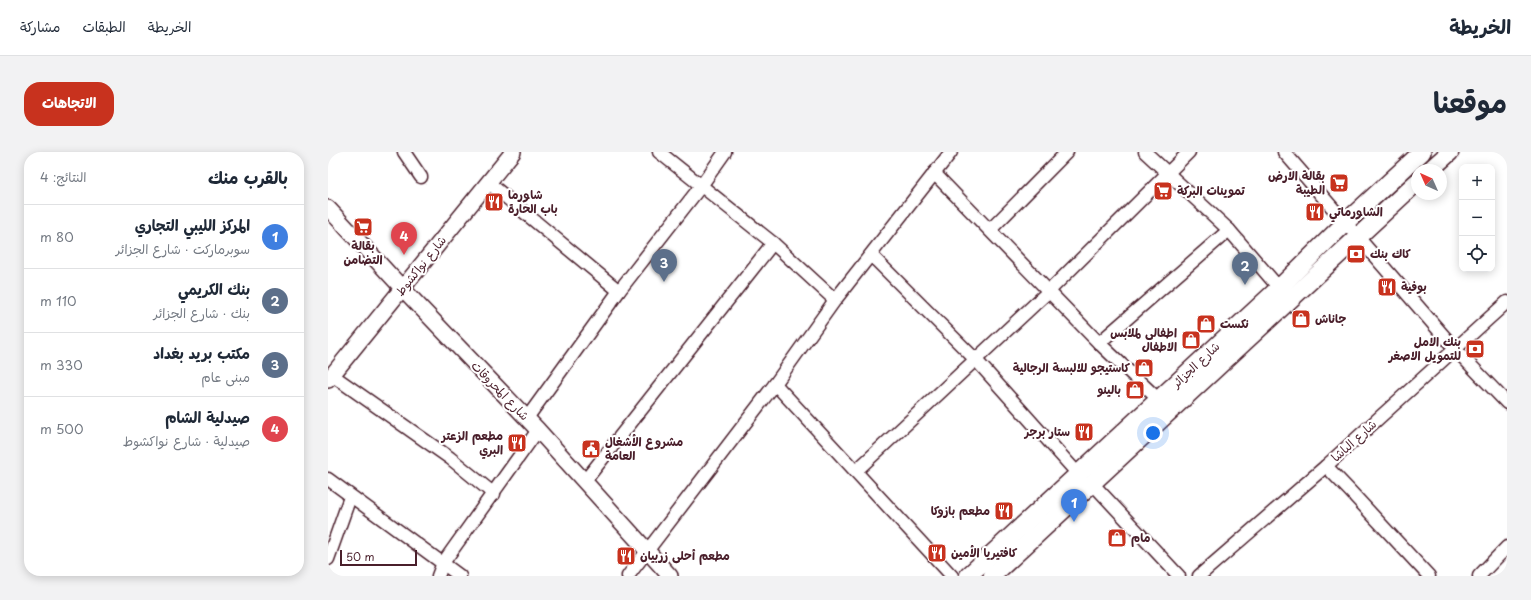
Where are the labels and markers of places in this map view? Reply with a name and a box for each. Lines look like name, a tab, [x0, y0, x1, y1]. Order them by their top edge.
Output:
place label: بقالة الارض الطيبة	[1268, 166, 1325, 198]
supermarket icon: بقالة الارض الطيبة	[1328, 172, 1350, 194]
supermarket icon: تموينات البركة	[1152, 180, 1174, 202]
place label: تموينات البركة	[1177, 181, 1245, 199]
place label: شاورما باب الحارة	[508, 185, 558, 217]
restaurant icon: شاورما باب الحارة	[483, 191, 505, 213]
restaurant icon: الشاورماتي	[1304, 201, 1326, 223]
place label: الشاورماتي	[1329, 202, 1383, 223]
supermarket icon: بقالة التضامن	[352, 216, 374, 238]
pin: 4	[391, 222, 417, 255]
place label: بقالة التضامن	[343, 236, 383, 268]
bank icon: كاك بنك	[1345, 243, 1367, 265]
place label: كاك بنك	[1370, 244, 1411, 262]
pin: 3	[651, 249, 677, 282]
pin: 2	[1232, 252, 1258, 285]
restaurant icon: بوفية	[1376, 276, 1398, 298]
place label: بوفية	[1401, 277, 1427, 295]
shop icon: جاناش	[1290, 308, 1312, 330]
place label: جاناش	[1315, 309, 1346, 327]
shop icon: نكست	[1195, 313, 1217, 335]
place label: نكست	[1220, 314, 1249, 332]
place label: اطفالي لملابس الاطفال	[1110, 323, 1177, 355]
shop icon: اطفالي لملابس الاطفال	[1180, 329, 1202, 351]
place label: بنك الامل للتمويل الاصغر	[1388, 332, 1461, 364]
bank icon: بنك الامل للتمويل الاصغر	[1464, 338, 1486, 360]
shop icon: كاستيجو للالبسة الرجالية	[1133, 357, 1155, 379]
place label: كاستيجو للالبسة الرجالية	[1013, 358, 1131, 376]
shop icon: بالينو	[1124, 379, 1146, 401]
place label: بالينو	[1096, 380, 1121, 398]
restaurant icon: ستار برجر	[1073, 421, 1095, 443]
place label: ستار برجر	[1024, 422, 1070, 440]
place label: مطعم الزعتر البري	[441, 426, 503, 459]
restaurant icon: مطعم الزعتر البري	[506, 432, 528, 454]
place label: مشروع الأشغال العامة	[605, 432, 683, 464]
public building icon: مشروع الأشغال العامة	[580, 438, 602, 460]
pin: 1	[1061, 489, 1087, 522]
restaurant icon: مطعم بازوكا	[993, 500, 1015, 522]
place label: مطعم بازوكا	[931, 501, 990, 520]
shop icon: مام	[1106, 527, 1128, 549]
place label: مام	[1131, 528, 1151, 547]
restaurant icon: كافتيريا الأمين	[926, 542, 948, 564]
place label: كافتيريا الأمين	[951, 543, 1018, 561]
restaurant icon: مطعم أحلى زربيان	[615, 545, 637, 567]
place label: مطعم أحلى زربيان	[640, 546, 730, 565]

